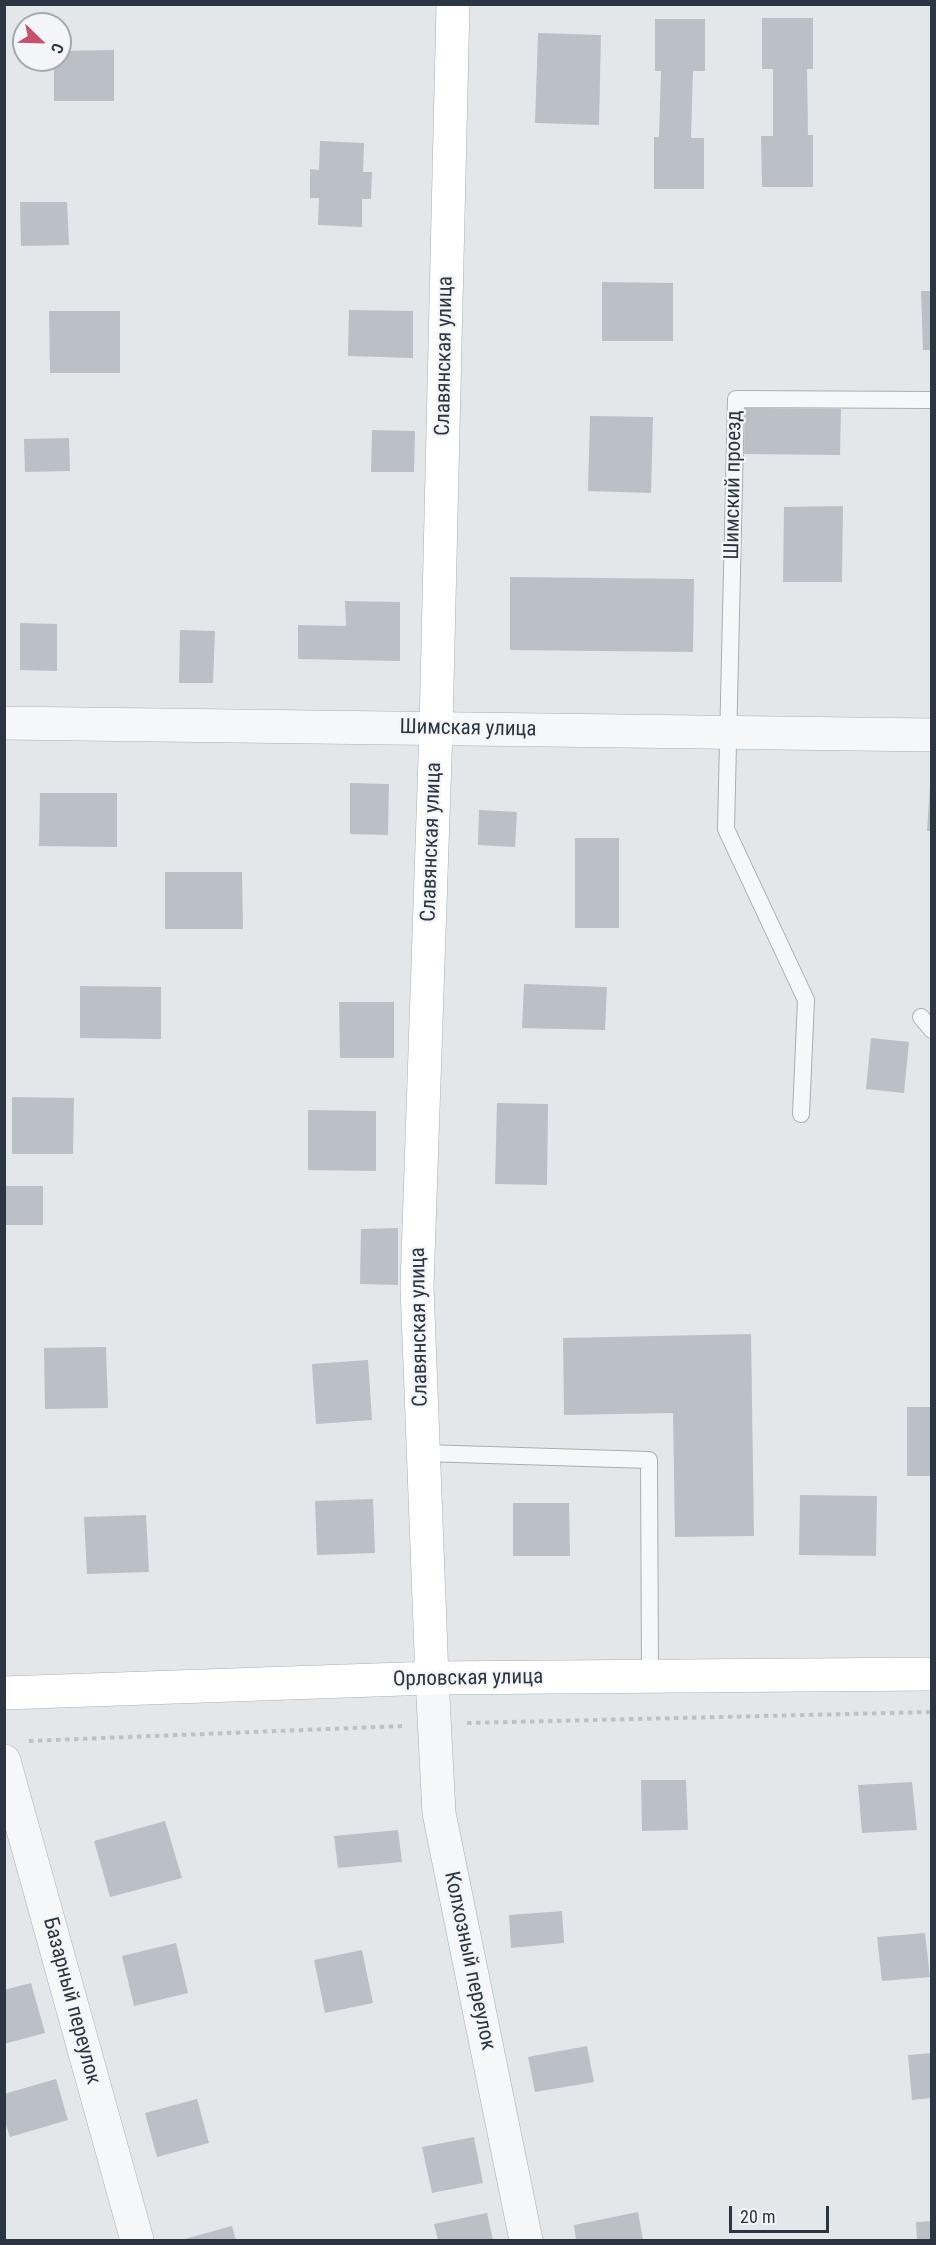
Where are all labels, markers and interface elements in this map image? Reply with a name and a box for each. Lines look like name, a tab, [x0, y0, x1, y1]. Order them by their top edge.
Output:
north arrow	[12, 12, 72, 72]
text: С	[47, 41, 68, 56]
street label: Славянская улица	[431, 276, 459, 436]
street label: Шимский проезд	[720, 410, 748, 560]
street label: Шимская улица	[399, 715, 537, 743]
street label: Славянская улица	[417, 762, 447, 922]
street label: Славянская улица	[406, 1247, 434, 1407]
street label: Орловская улица	[393, 1665, 543, 1693]
street label: Колхозный переулок	[438, 1869, 500, 2053]
street label: Базарный переулок	[37, 1915, 105, 2087]
scale bar	[732, 2194, 832, 2232]
text: 20 m	[740, 2206, 775, 2227]

